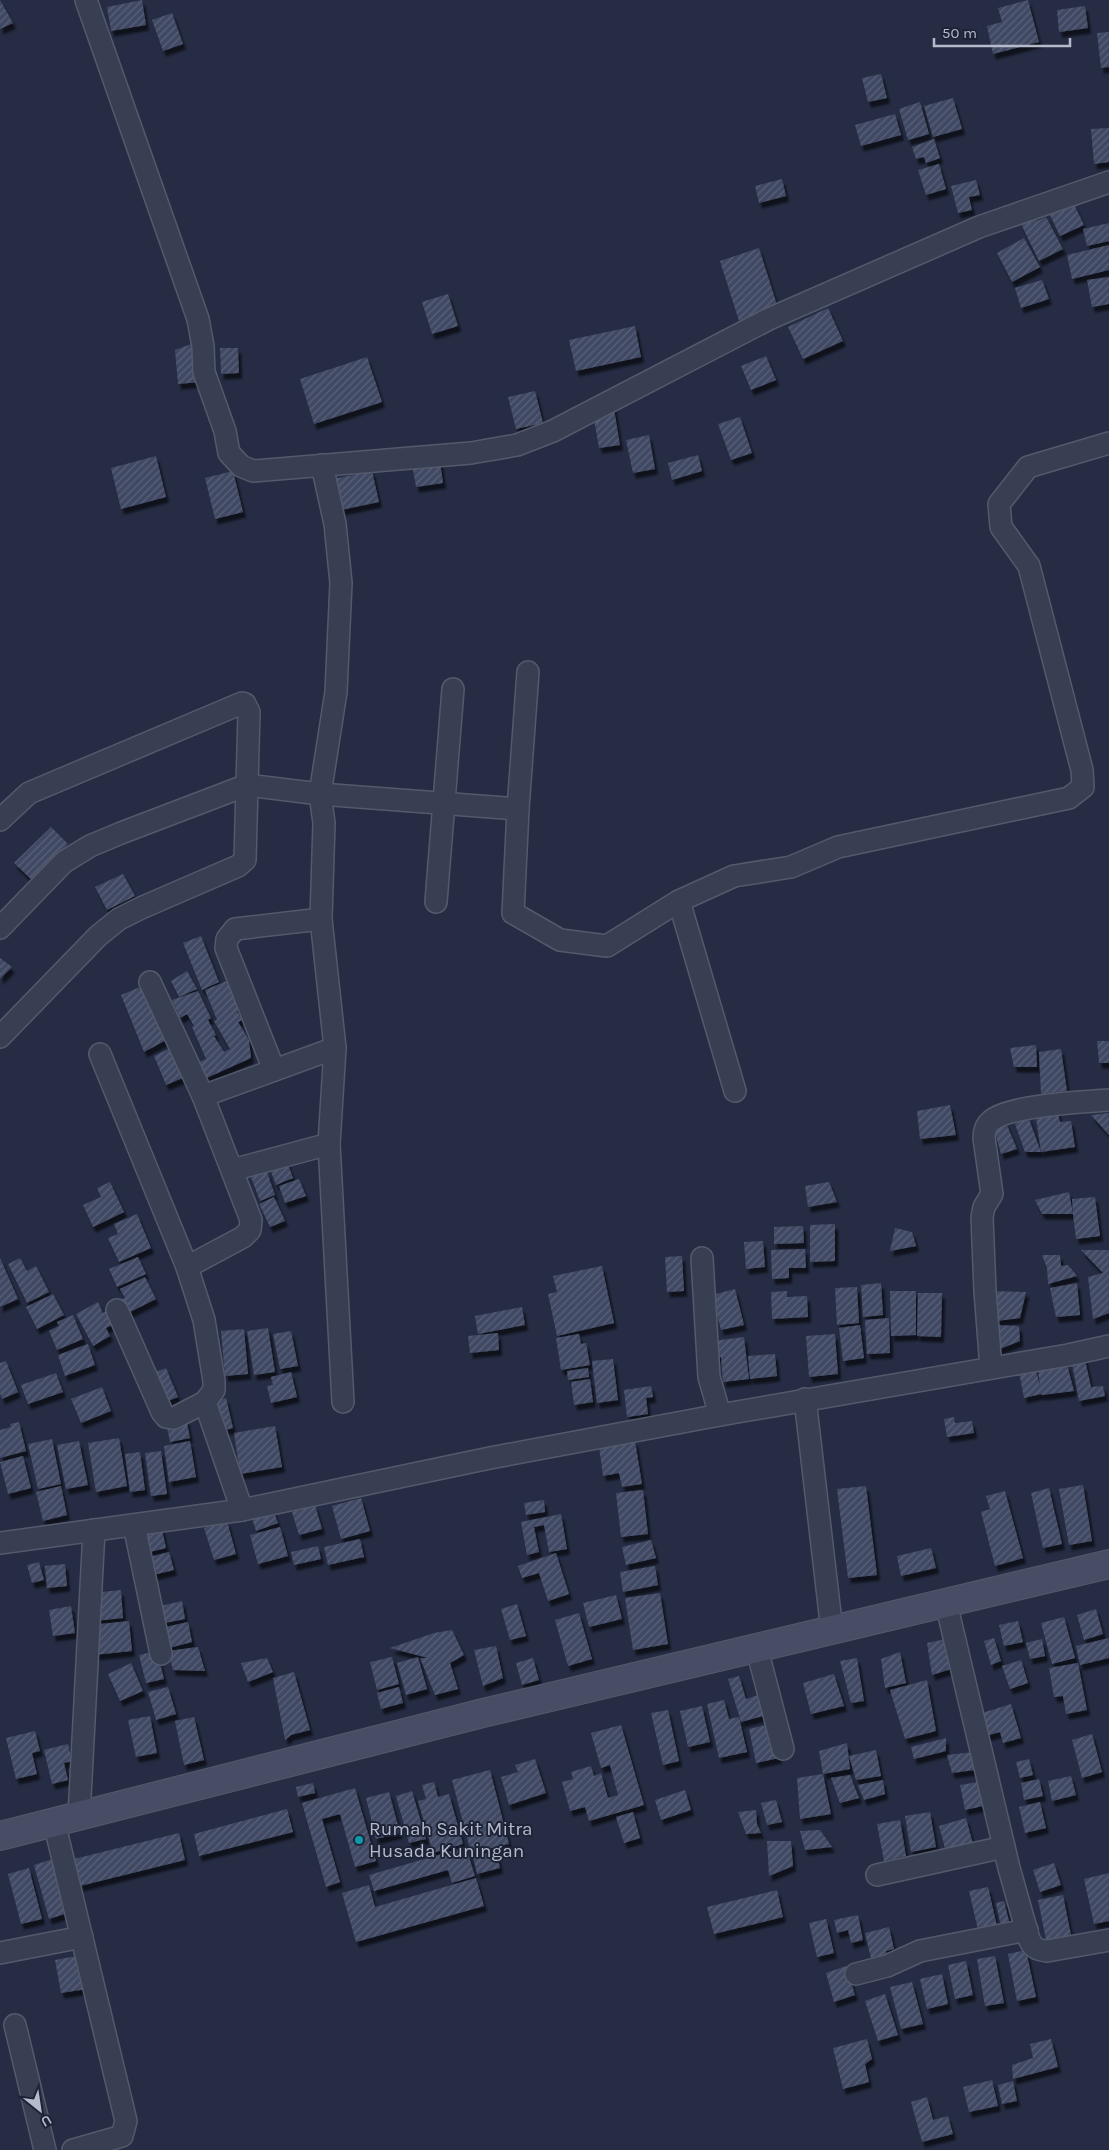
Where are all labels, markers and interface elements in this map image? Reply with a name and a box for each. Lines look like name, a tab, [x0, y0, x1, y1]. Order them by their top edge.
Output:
scale bar	[934, 15, 1070, 47]
text: 50 m	[942, 24, 977, 42]
place label: Rumah Sakit Mitra Husada Kuningan	[369, 1818, 533, 1862]
marker: Rumah Sakit Mitra Husada Kuningan	[353, 1834, 365, 1846]
north arrow	[15, 2085, 65, 2135]
text: U	[38, 2111, 55, 2131]

